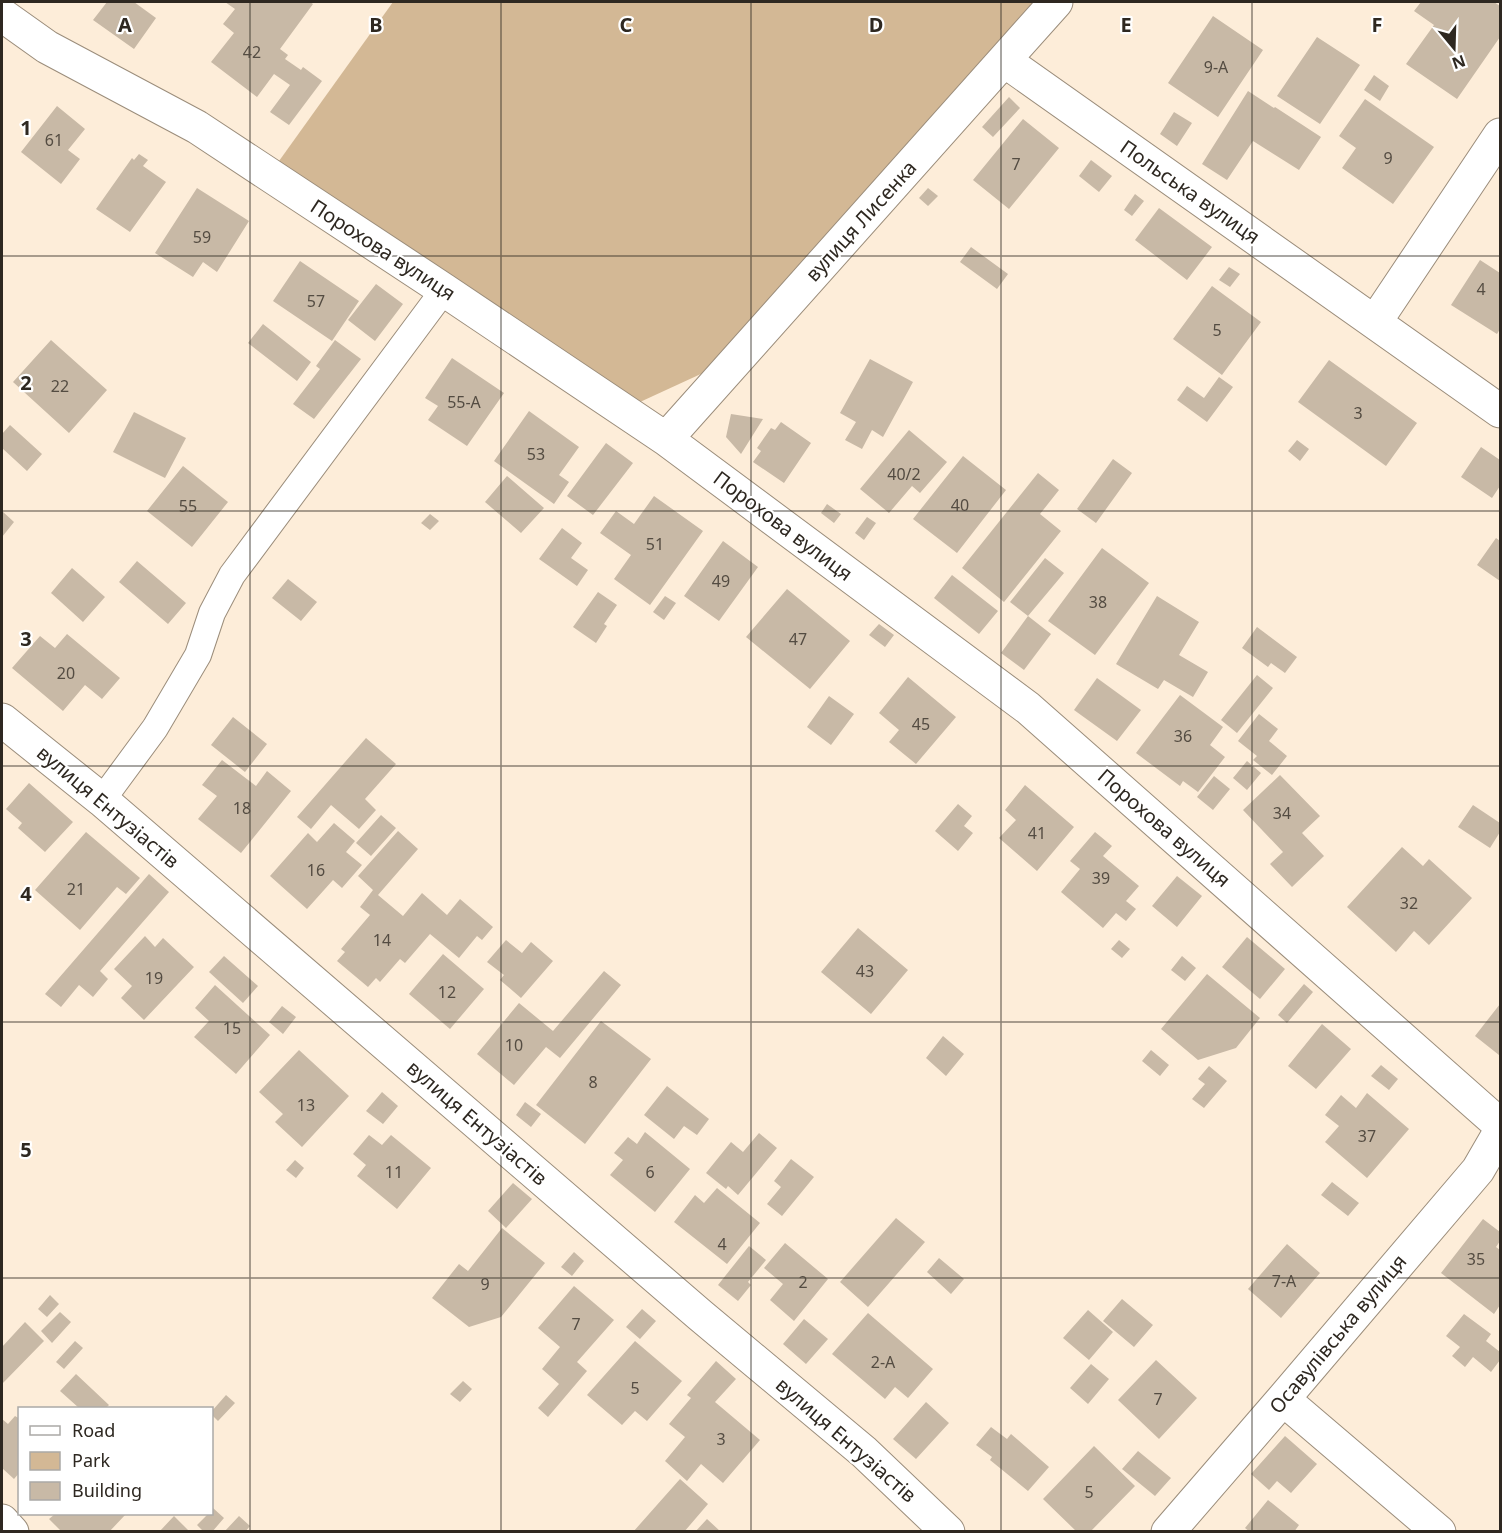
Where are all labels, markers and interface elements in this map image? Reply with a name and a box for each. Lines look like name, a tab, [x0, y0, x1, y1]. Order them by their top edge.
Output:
text: A	[118, 11, 132, 38]
text: B	[369, 11, 383, 38]
text: C	[620, 11, 633, 38]
text: D	[869, 11, 883, 38]
text: E	[1120, 11, 1132, 38]
text: F	[1372, 11, 1382, 38]
north arrow	[1424, 18, 1484, 78]
house number: 42	[243, 41, 261, 63]
text: N	[1449, 50, 1469, 75]
house number: 9-А	[1204, 56, 1229, 78]
text: 1	[20, 114, 32, 141]
house number: 61	[45, 129, 63, 151]
street label: Польська вулиця	[1115, 133, 1265, 250]
house number: 9	[1383, 147, 1393, 169]
house number: 7	[1011, 153, 1021, 175]
street label: вулиця Лисенка	[799, 154, 922, 287]
street label: Порохова вулиця	[306, 193, 461, 307]
house number: 59	[193, 226, 211, 248]
house number: 4	[1476, 278, 1486, 300]
house number: 57	[307, 290, 325, 312]
house number: 5	[1212, 319, 1222, 341]
text: 2	[20, 369, 32, 396]
house number: 22	[51, 375, 69, 397]
house number: 55-А	[447, 391, 482, 413]
house number: 3	[1353, 402, 1363, 424]
house number: 53	[527, 443, 545, 465]
house number: 40/2	[887, 463, 921, 485]
street label: Порохова вулиця	[708, 464, 858, 587]
house number: 40	[951, 494, 969, 516]
house number: 55	[179, 495, 197, 517]
house number: 51	[646, 533, 664, 555]
house number: 49	[712, 570, 730, 592]
house number: 38	[1089, 591, 1107, 613]
text: 3	[20, 625, 32, 652]
house number: 47	[789, 628, 807, 650]
house number: 20	[57, 662, 75, 684]
house number: 45	[912, 713, 930, 735]
house number: 36	[1174, 725, 1192, 747]
street label: вулиця Ентузіастів	[31, 739, 185, 874]
street label: Порохова вулиця	[1092, 762, 1236, 893]
house number: 18	[233, 797, 251, 819]
house number: 34	[1273, 802, 1291, 824]
house number: 41	[1028, 822, 1046, 844]
house number: 16	[307, 859, 325, 881]
house number: 39	[1092, 867, 1110, 889]
house number: 21	[67, 878, 85, 900]
text: 4	[20, 880, 32, 907]
house number: 32	[1400, 892, 1418, 914]
house number: 14	[373, 929, 391, 951]
house number: 43	[856, 960, 874, 982]
house number: 19	[145, 967, 163, 989]
house number: 12	[438, 981, 456, 1003]
house number: 15	[223, 1017, 241, 1039]
house number: 10	[505, 1034, 523, 1056]
street label: вулиця Ентузіастів	[401, 1054, 553, 1191]
house number: 8	[588, 1071, 598, 1093]
house number: 13	[297, 1094, 315, 1116]
house number: 37	[1358, 1125, 1376, 1147]
text: 5	[20, 1136, 32, 1163]
house number: 11	[385, 1161, 403, 1183]
house number: 6	[645, 1161, 655, 1183]
house number: 4	[717, 1233, 727, 1255]
street label: Осавулівська вулиця	[1263, 1248, 1412, 1419]
house number: 35	[1467, 1248, 1485, 1270]
house number: 7-А	[1272, 1270, 1297, 1292]
house number: 2	[798, 1271, 808, 1293]
house number: 9	[480, 1273, 490, 1295]
house number: 7	[571, 1313, 581, 1335]
house number: 2-А	[871, 1351, 896, 1373]
street label: вулиця Ентузіастів	[770, 1371, 922, 1508]
house number: 5	[630, 1377, 640, 1399]
house number: 7	[1153, 1388, 1163, 1410]
legend	[18, 1407, 213, 1515]
text: Road	[72, 1418, 115, 1442]
house number: 3	[716, 1428, 726, 1450]
text: Park	[72, 1448, 110, 1472]
text: Building	[72, 1478, 142, 1502]
house number: 5	[1084, 1481, 1094, 1503]

